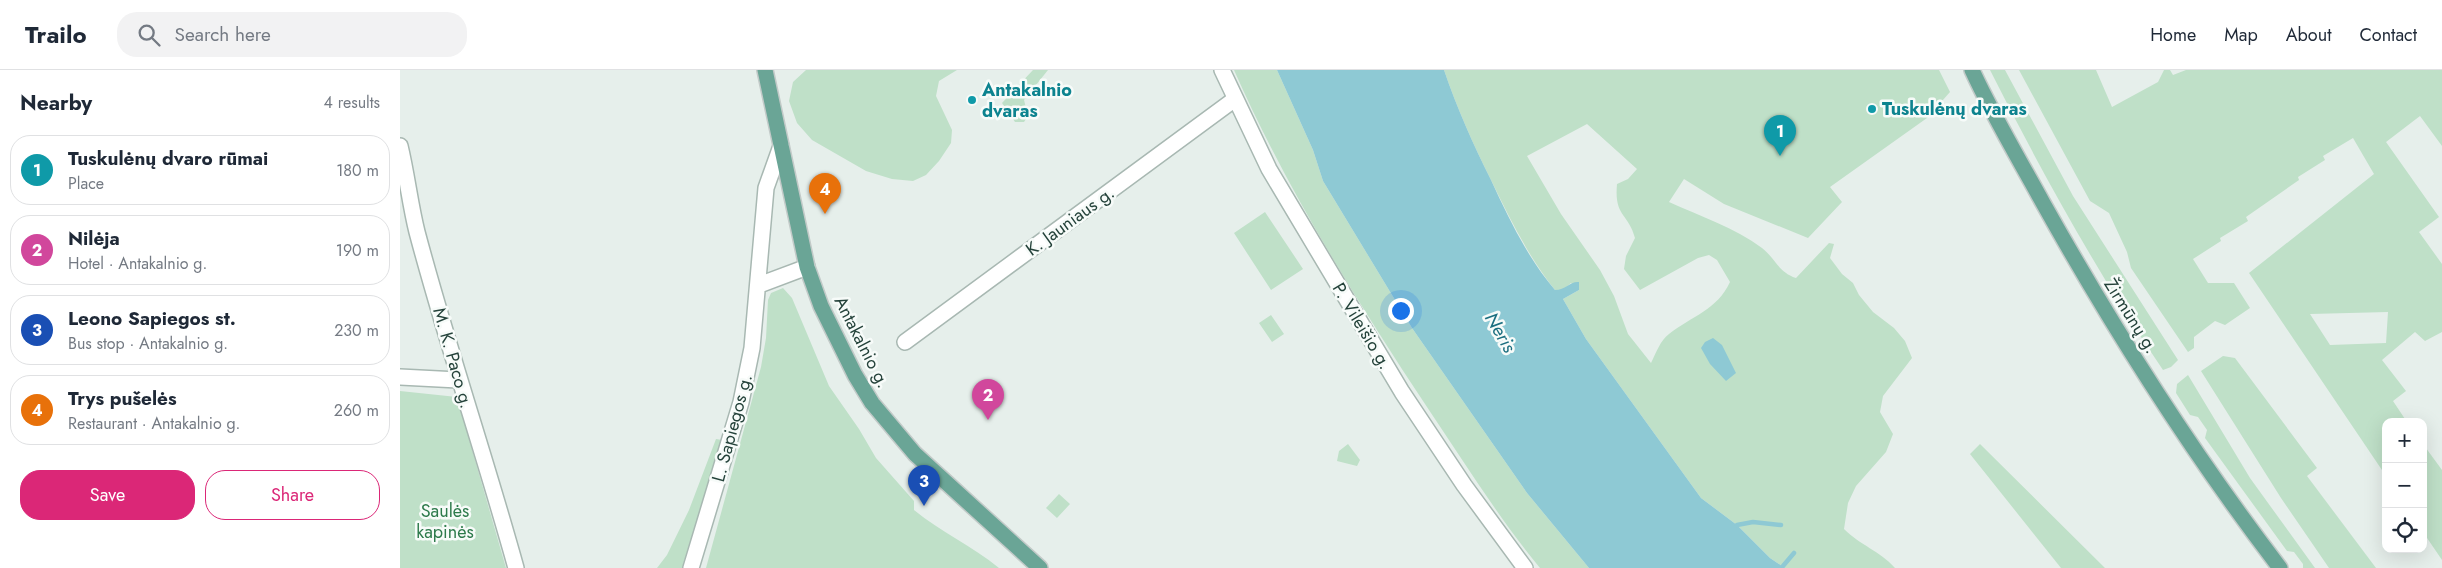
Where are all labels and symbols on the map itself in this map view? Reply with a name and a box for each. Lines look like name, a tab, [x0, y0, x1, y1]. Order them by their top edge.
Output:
place label: Antakalnio dvaras	[981, 77, 1072, 124]
marker: Antakalnio dvaras	[966, 94, 978, 106]
place label: Tuskulėnų dvaras	[1882, 96, 2027, 122]
marker: Tuskulėnų dvaras	[1866, 103, 1878, 115]
pin: 1	[1764, 115, 1796, 156]
pin: 4	[809, 173, 841, 214]
street label: K. Jauniaus g.	[1020, 180, 1120, 262]
street label: Žirmūnų g.	[2098, 273, 2164, 359]
street label: P. Vileišio g.	[1326, 278, 1398, 374]
street label: Antakalnio g.	[828, 292, 896, 392]
your location	[1388, 298, 1414, 324]
street label: M. K. Paco g.	[426, 305, 480, 411]
water label: Neris	[1478, 307, 1523, 358]
street label: L. Sapiegos g.	[705, 371, 759, 485]
pin: 2	[972, 379, 1004, 420]
pin: 3	[908, 465, 940, 506]
park label: Saulės kapinės	[416, 498, 474, 545]

